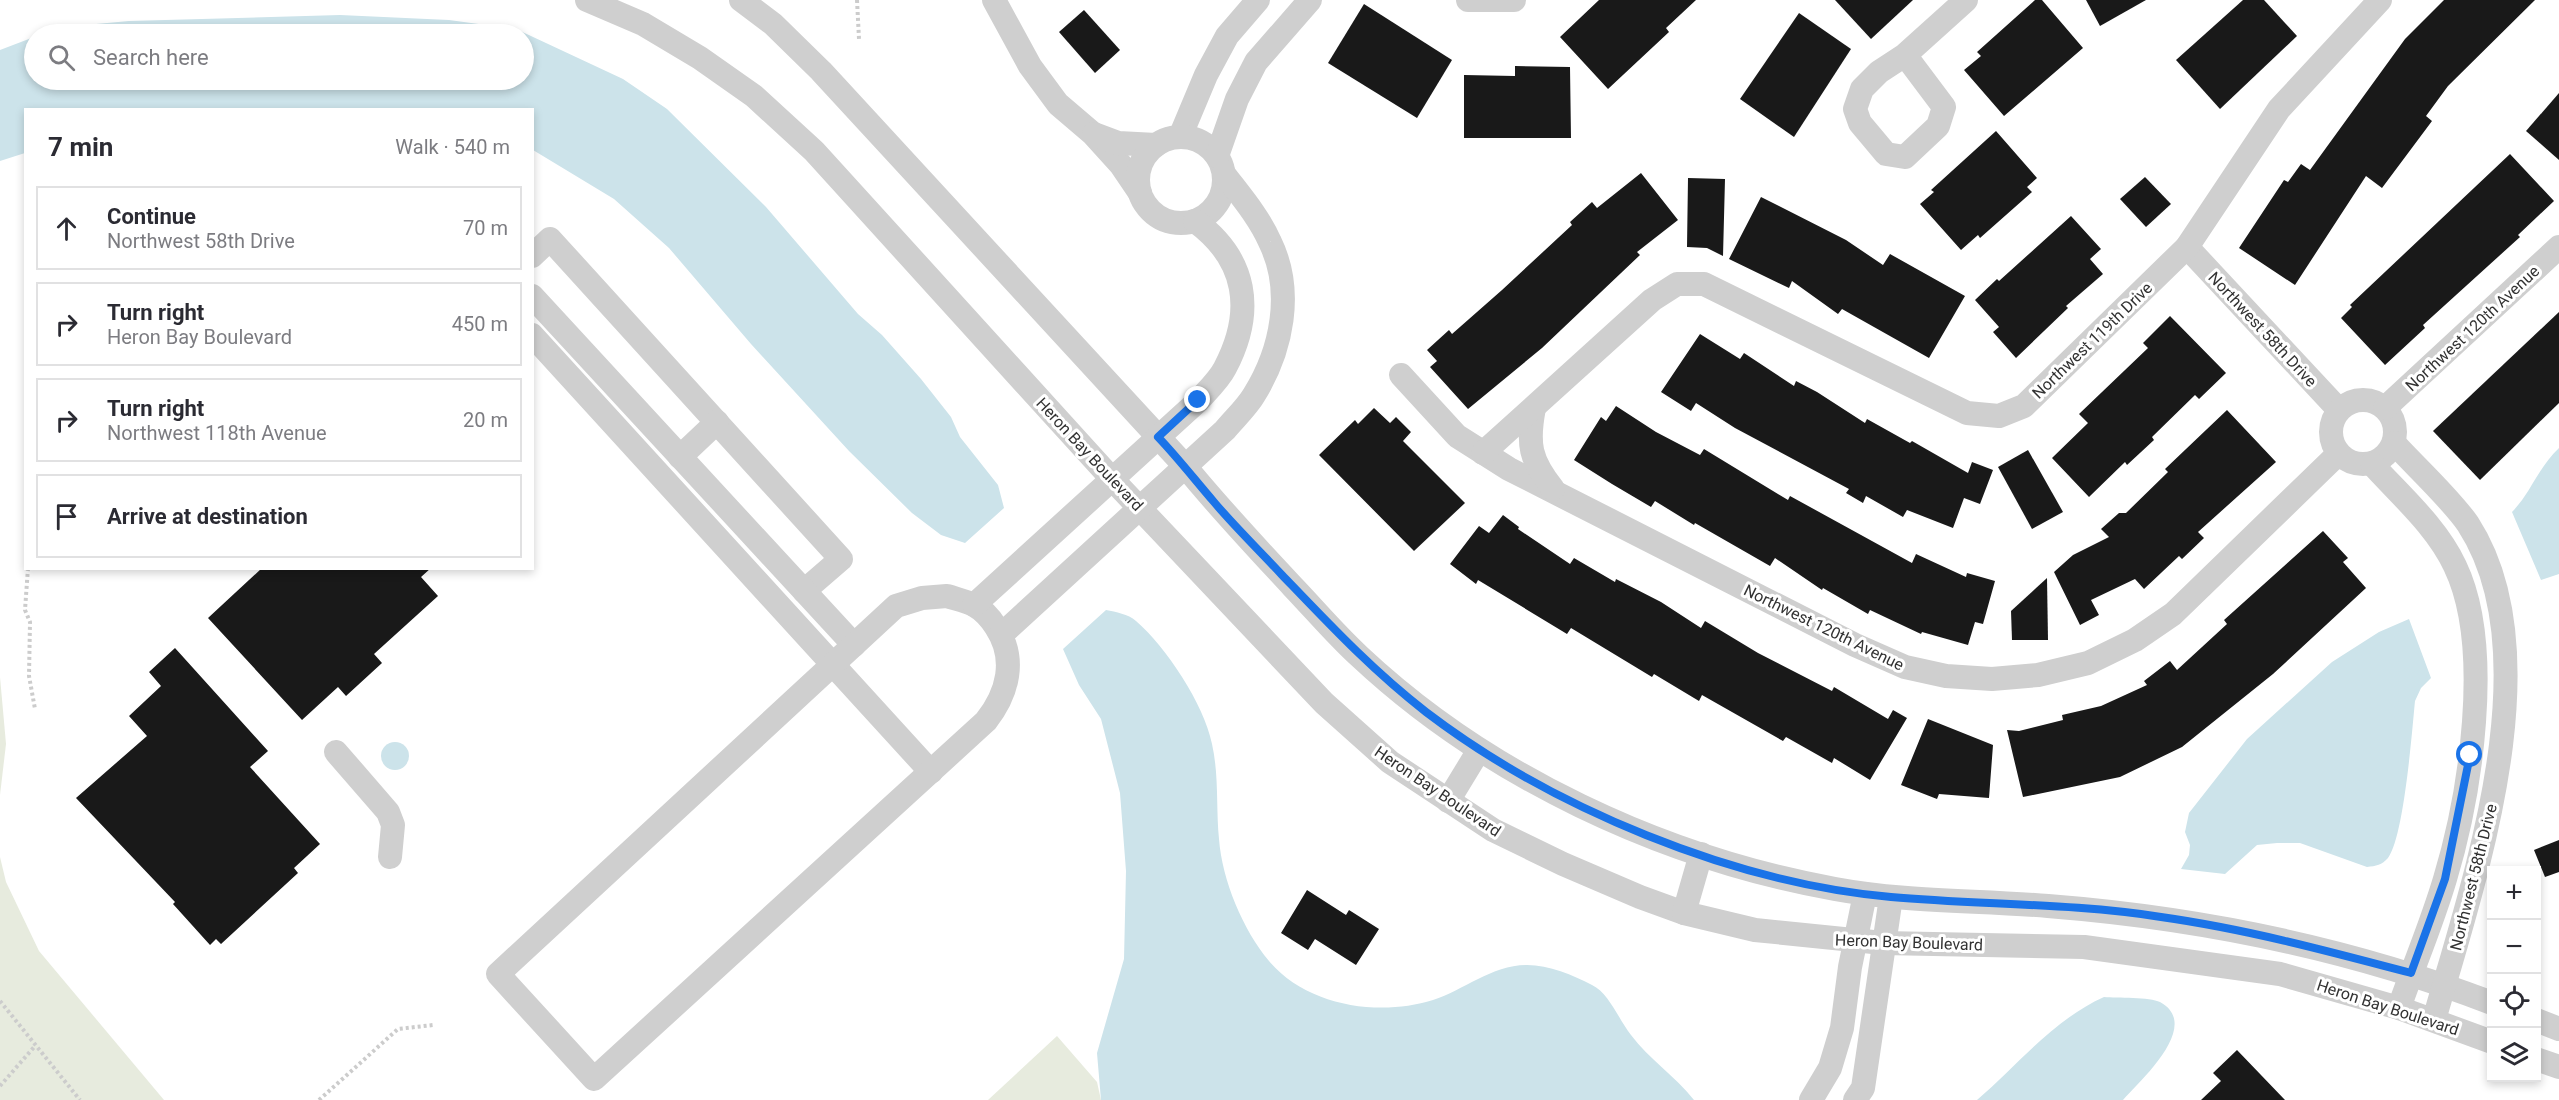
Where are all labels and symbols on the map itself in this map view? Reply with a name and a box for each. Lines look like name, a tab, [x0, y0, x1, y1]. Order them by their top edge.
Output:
street label: Northwest 120th Avenue	[2402, 262, 2543, 395]
street label: Northwest 58th Drive	[2204, 268, 2321, 391]
street label: Northwest 119th Drive	[2028, 278, 2156, 403]
route end	[1184, 386, 1210, 412]
street label: Heron Bay Boulevard	[1032, 394, 1147, 515]
street label: Northwest 120th Avenue	[1741, 580, 1907, 674]
route start	[2456, 741, 2482, 767]
street label: Heron Bay Boulevard	[1371, 742, 1504, 841]
street label: Northwest 58th Drive	[2446, 802, 2501, 952]
street label: Heron Bay Boulevard	[1835, 930, 1983, 955]
street label: Heron Bay Boulevard	[2315, 976, 2461, 1039]

